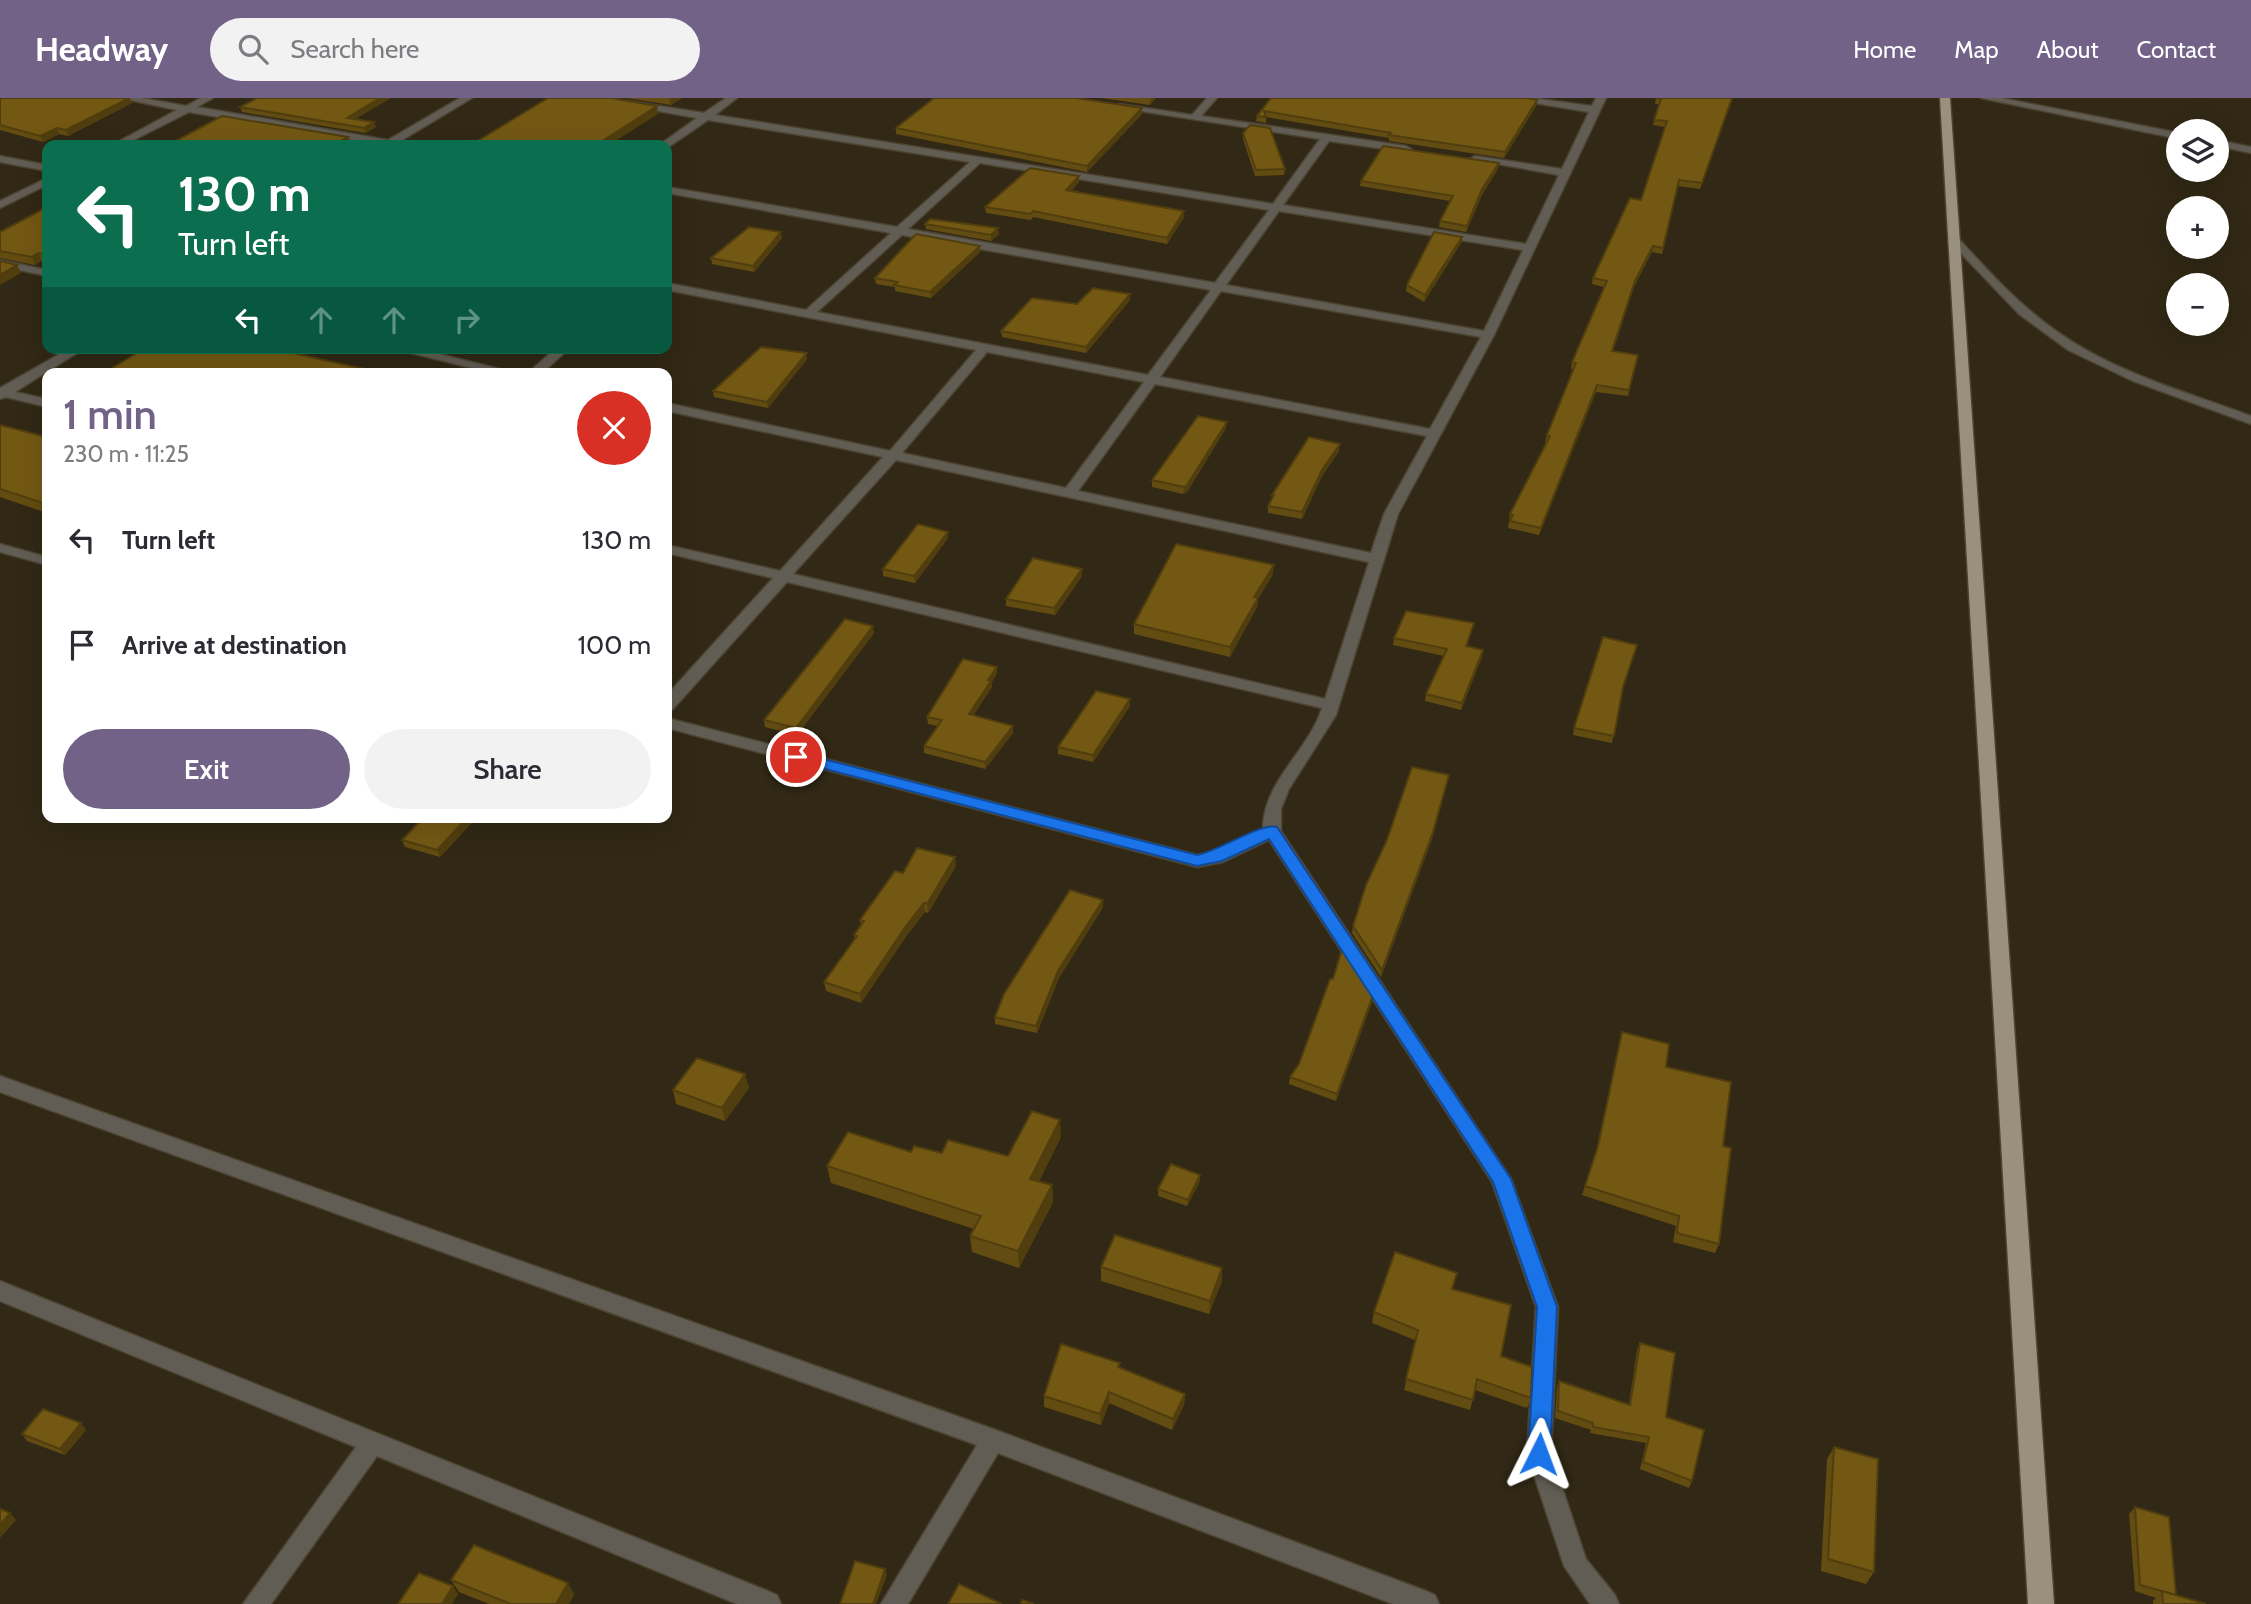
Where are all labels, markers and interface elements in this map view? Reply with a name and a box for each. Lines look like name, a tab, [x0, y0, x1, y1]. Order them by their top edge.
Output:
search box	[210, 18, 700, 81]
text: Headway	[35, 29, 168, 69]
icon: search	[234, 30, 272, 68]
text: Search here	[290, 33, 419, 65]
text: Home	[1853, 35, 1916, 64]
text: Map	[1954, 35, 1999, 64]
text: About	[2037, 35, 2099, 64]
text: Contact	[2137, 35, 2216, 64]
map controls	[2166, 119, 2229, 336]
button: layers	[2166, 119, 2229, 182]
text: 130 m	[178, 164, 311, 223]
icon: left	[63, 168, 154, 259]
button: +	[2166, 196, 2229, 259]
text: Turn left	[178, 224, 289, 263]
button: −	[2166, 273, 2229, 336]
icon: left	[229, 301, 267, 339]
icon: ahead	[302, 301, 340, 339]
icon: ahead	[375, 301, 413, 339]
icon: right	[448, 301, 486, 339]
text: 1 min	[63, 388, 157, 440]
button: close	[577, 391, 651, 465]
text: 230 m · 11:25	[63, 440, 189, 468]
icon: left	[63, 521, 101, 559]
text: Turn left	[122, 524, 215, 556]
text: 130 m	[582, 524, 651, 556]
icon: arrive	[63, 626, 101, 664]
text: Arrive at destination	[122, 629, 347, 661]
text: 100 m	[578, 629, 651, 661]
pin	[766, 727, 826, 787]
button: Exit	[63, 729, 350, 809]
button: Share	[364, 729, 651, 809]
icon: arrive	[777, 738, 815, 776]
position arrow	[1502, 1417, 1576, 1491]

